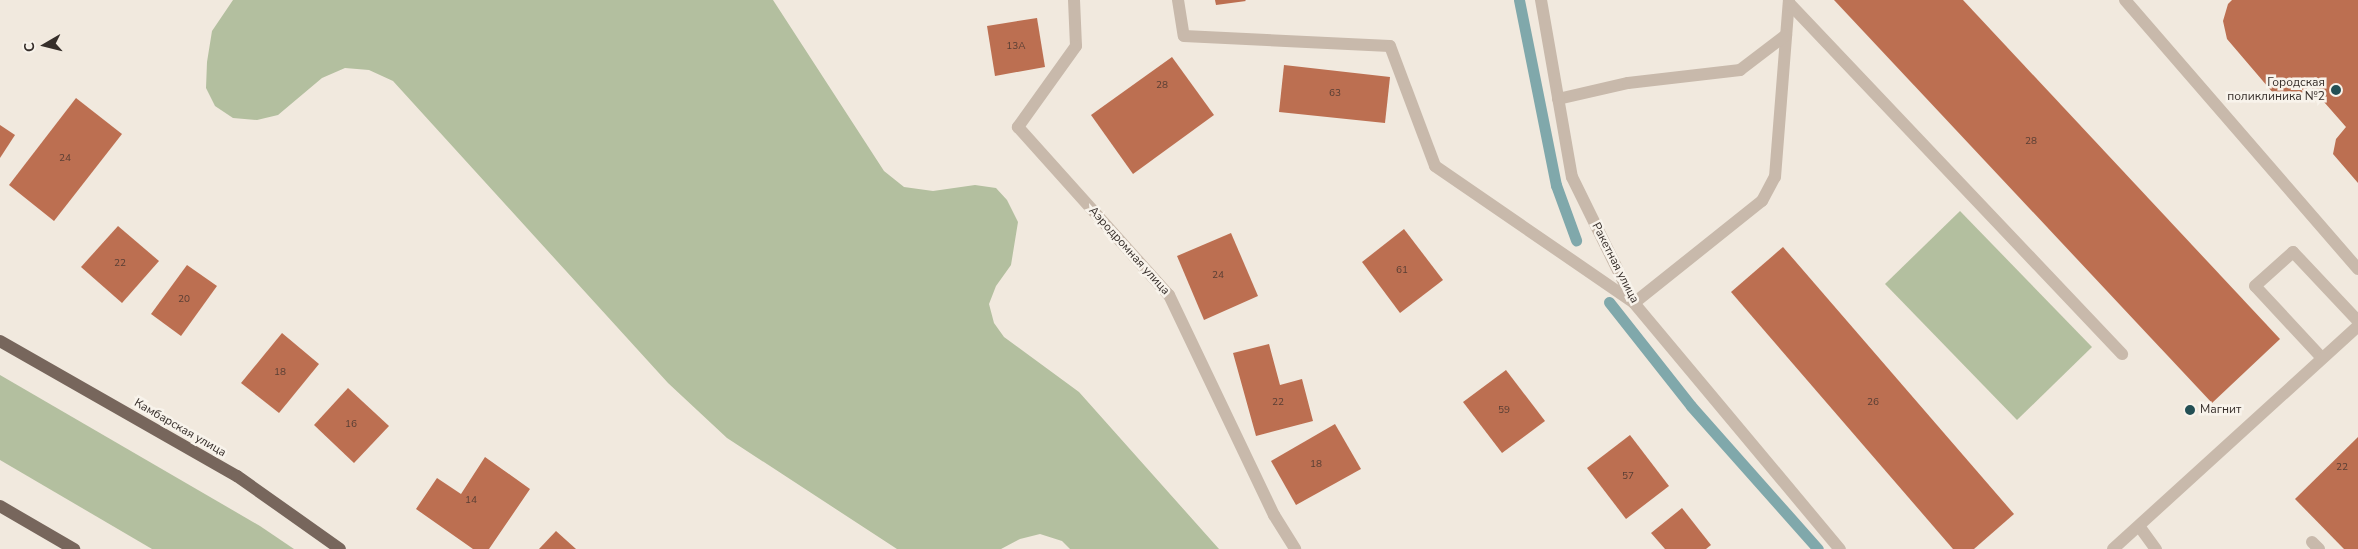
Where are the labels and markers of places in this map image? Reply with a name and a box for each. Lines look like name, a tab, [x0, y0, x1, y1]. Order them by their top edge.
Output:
place label: Городская поликлиника №2	[2227, 76, 2325, 104]
marker: Городская поликлиника №2	[2329, 83, 2343, 97]
place label: Магнит	[2200, 403, 2241, 417]
marker: Магнит	[2184, 404, 2196, 416]

